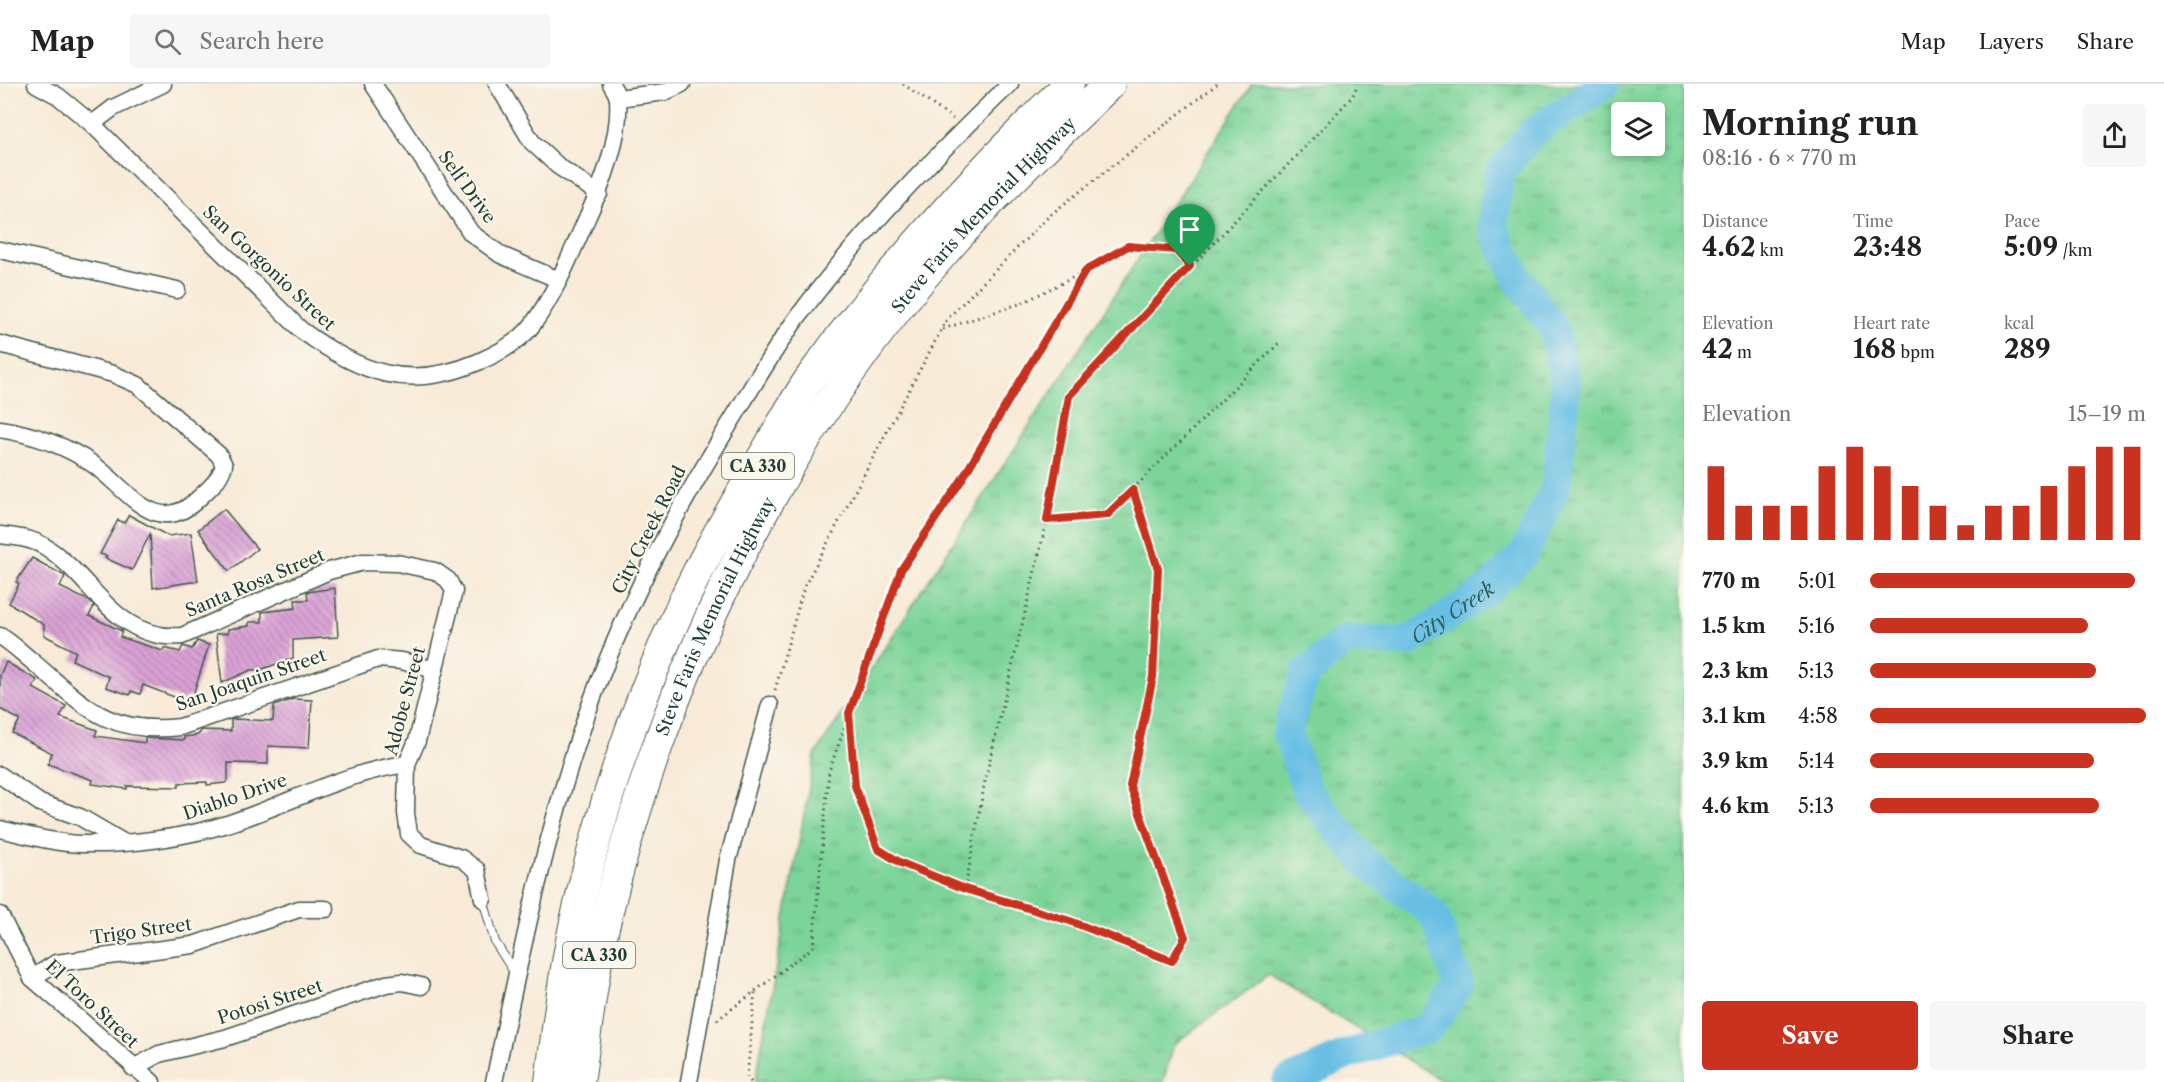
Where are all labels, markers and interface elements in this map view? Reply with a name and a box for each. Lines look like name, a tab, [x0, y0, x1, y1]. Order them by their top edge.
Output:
search box	[130, 14, 550, 68]
text: Map	[30, 24, 94, 58]
icon: search	[151, 25, 184, 58]
text: Search here	[199, 28, 324, 55]
text: Map	[1901, 29, 1946, 54]
text: Layers	[1979, 29, 2044, 54]
text: Share	[2077, 29, 2134, 54]
map controls	[1611, 102, 1665, 156]
button: layers	[1611, 102, 1665, 156]
text: Morning run	[1702, 103, 1918, 144]
button: share	[2083, 104, 2146, 167]
street label: Steve Faris Memorial Highway	[887, 112, 1081, 318]
street label: Self Drive	[433, 146, 501, 228]
text: 08:16 · 6 × 770 m	[1702, 146, 1857, 170]
street label: San Gorgonio Street	[198, 201, 340, 336]
pin	[1164, 204, 1215, 266]
text: Distance	[1702, 211, 1768, 231]
text: Time	[1853, 211, 1893, 231]
text: Pace	[2004, 211, 2040, 231]
icon: arrive	[1173, 213, 1206, 246]
text: 4.62	[1702, 231, 1756, 263]
text: 23:48	[1853, 231, 1922, 263]
text: 5:09	[2004, 231, 2058, 263]
text: km	[1756, 240, 1784, 260]
text: /km	[2058, 240, 2092, 260]
text: Elevation	[1702, 313, 1773, 333]
text: Heart rate	[1853, 313, 1930, 333]
text: kcal	[2004, 313, 2034, 333]
text: 42	[1702, 333, 1733, 365]
text: 168	[1853, 333, 1896, 365]
text: 289	[2004, 333, 2051, 365]
text: m	[1733, 342, 1752, 362]
text: bpm	[1896, 342, 1935, 362]
text: Elevation	[1702, 402, 1791, 426]
text: 15–19 m	[2068, 402, 2146, 426]
road number: CA 330	[722, 453, 794, 479]
street label: City Creek Road	[607, 462, 691, 598]
street label: Steve Faris Memorial Highway	[651, 492, 781, 739]
street label: Santa Rosa Street	[182, 544, 328, 622]
text: 770 m	[1702, 569, 1761, 593]
text: 5:01	[1798, 569, 1836, 593]
water label: City Creek	[1406, 576, 1500, 649]
text: 1.5 km	[1702, 614, 1766, 638]
text: 5:16	[1798, 614, 1835, 638]
street label: San Joaquin Street	[173, 644, 330, 716]
street label: Adobe Street	[380, 644, 430, 759]
text: 2.3 km	[1702, 659, 1769, 683]
text: 5:13	[1798, 659, 1834, 683]
text: 3.1 km	[1702, 704, 1766, 728]
text: 4:58	[1798, 704, 1838, 728]
text: 3.9 km	[1702, 749, 1768, 773]
text: 5:14	[1798, 749, 1834, 773]
street label: Diablo Drive	[180, 769, 290, 825]
text: 4.6 km	[1702, 794, 1769, 818]
text: 5:13	[1798, 794, 1834, 818]
street label: Trigo Street	[89, 913, 194, 949]
road number: CA 330	[563, 942, 635, 968]
street label: El Toro Street	[41, 955, 144, 1053]
street label: Potosi Street	[215, 975, 326, 1029]
button: Save	[1702, 1001, 1918, 1070]
button: Share	[1930, 1001, 2146, 1070]

